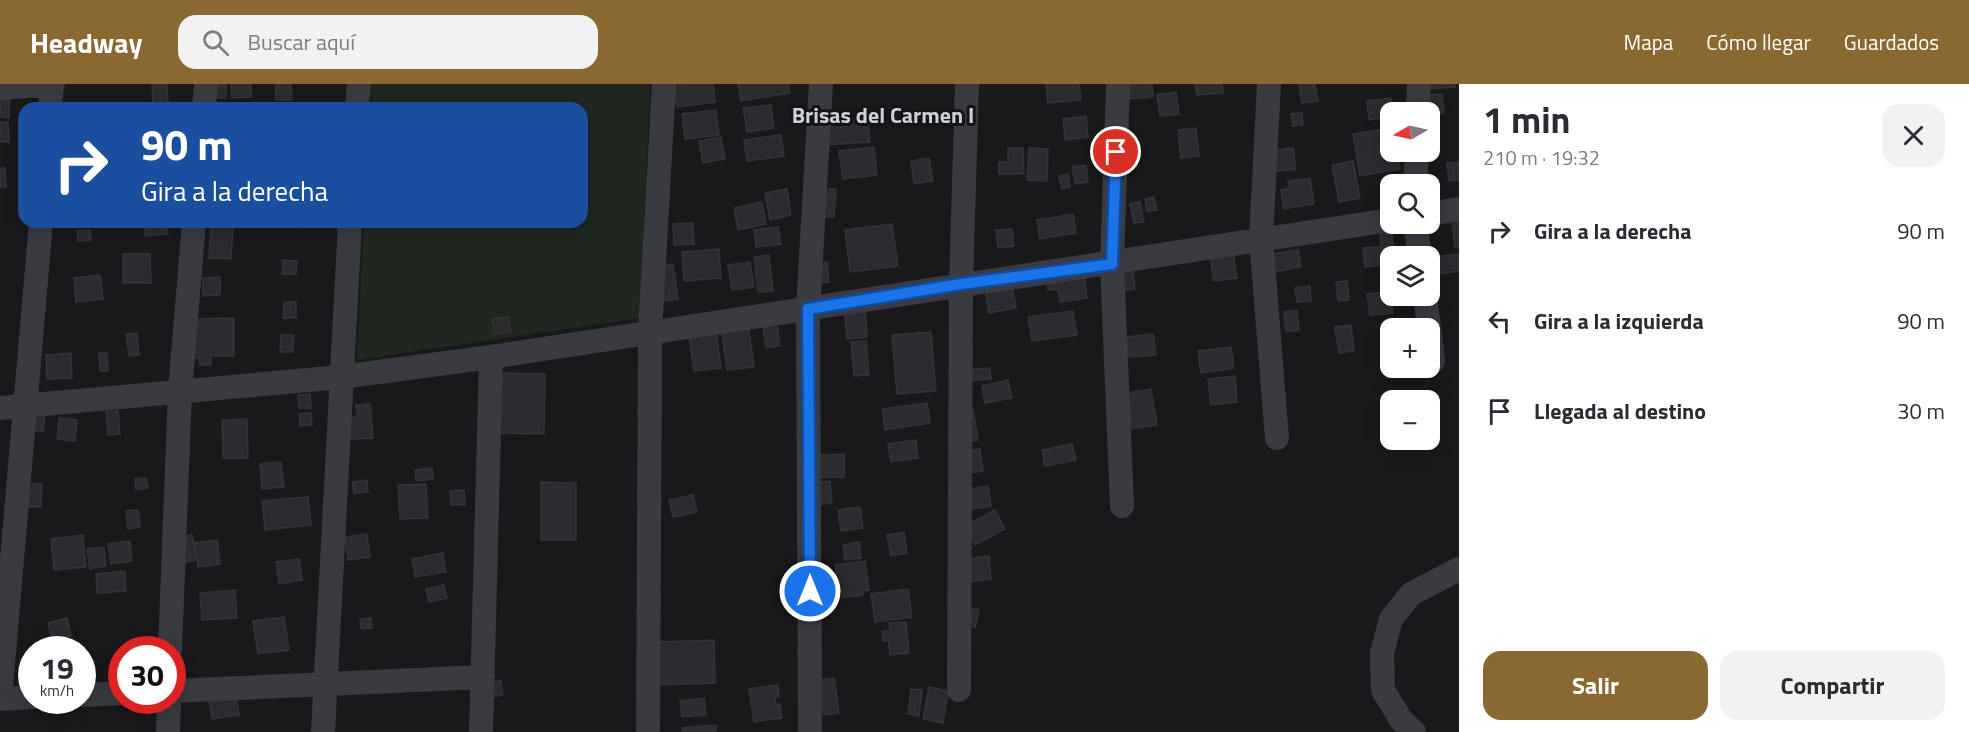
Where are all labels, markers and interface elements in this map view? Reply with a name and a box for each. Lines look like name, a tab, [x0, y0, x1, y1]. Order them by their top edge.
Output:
search box	[178, 15, 598, 69]
text: Headway	[30, 21, 142, 64]
text: Buscar aquí	[247, 25, 355, 59]
icon: search	[199, 26, 232, 59]
text: Mapa	[1624, 26, 1673, 58]
text: Cómo llegar	[1706, 26, 1811, 58]
text: Guardados	[1844, 26, 1939, 58]
text: 1 min	[1483, 92, 1570, 147]
district label: Brisas del Carmen I	[792, 98, 974, 132]
north arrow	[1380, 102, 1440, 162]
map controls	[1380, 102, 1440, 450]
button: close	[1882, 104, 1945, 167]
text: 90 m	[141, 112, 233, 176]
icon: right	[42, 126, 120, 204]
pin	[1090, 126, 1141, 177]
icon: arrive	[1099, 135, 1132, 168]
text: 210 m · 19:32	[1483, 142, 1600, 173]
text: Gira a la derecha	[141, 170, 328, 211]
button: search	[1380, 174, 1440, 234]
text: Gira a la derecha	[1534, 214, 1691, 248]
text: 90 m	[1897, 214, 1945, 248]
icon: right	[1483, 215, 1516, 248]
button: layers	[1380, 246, 1440, 306]
text: Gira a la izquierda	[1534, 304, 1704, 338]
text: 90 m	[1897, 304, 1945, 338]
icon: left	[1483, 305, 1516, 338]
button: +	[1380, 318, 1440, 378]
button: −	[1380, 390, 1440, 450]
text: Llegada al destino	[1534, 394, 1706, 428]
text: 30 m	[1897, 394, 1945, 428]
icon: arrive	[1483, 395, 1516, 428]
position arrow	[778, 559, 842, 623]
speed limit sign: 30	[108, 636, 186, 714]
text: 19	[40, 645, 74, 691]
button: Salir	[1483, 651, 1708, 720]
button: Compartir	[1720, 651, 1945, 720]
text: km/h	[40, 679, 74, 702]

